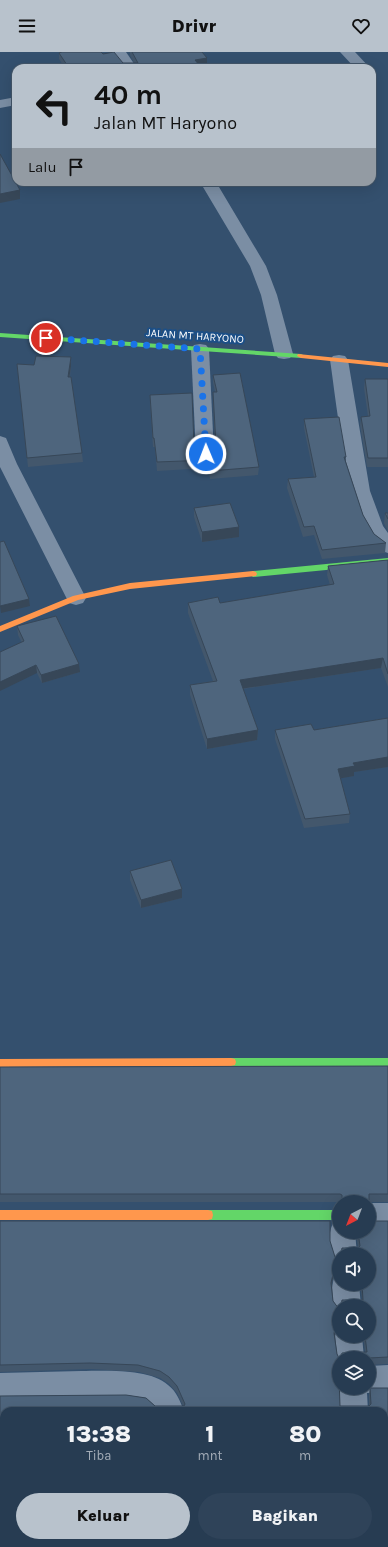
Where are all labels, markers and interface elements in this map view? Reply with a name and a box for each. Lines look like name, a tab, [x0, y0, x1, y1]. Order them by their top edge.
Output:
icon: menu	[16, 15, 38, 37]
text: Drivr	[172, 15, 216, 37]
icon: heart	[350, 15, 372, 37]
text: 40 m	[94, 78, 162, 111]
icon: left	[28, 80, 80, 132]
text: Jalan MT Haryono	[94, 112, 237, 134]
icon: arrive	[65, 156, 87, 178]
text: Lalu	[28, 158, 57, 176]
pin	[29, 321, 63, 355]
street label: JALAN MT HARYONO	[146, 326, 244, 346]
icon: arrive	[35, 327, 57, 349]
position arrow	[185, 433, 227, 475]
north arrow	[332, 1195, 376, 1239]
map controls	[332, 1195, 376, 1395]
button: sound	[332, 1247, 376, 1291]
button: search	[332, 1299, 376, 1343]
button: layers	[332, 1351, 376, 1395]
text: 13:38	[67, 1420, 131, 1448]
text: 1	[205, 1420, 215, 1448]
text: 80	[289, 1420, 321, 1448]
text: Tiba	[86, 1448, 111, 1463]
text: mnt	[198, 1448, 222, 1463]
text: m	[299, 1448, 311, 1463]
button: Keluar	[16, 1493, 190, 1539]
button: Bagikan	[198, 1493, 372, 1539]

